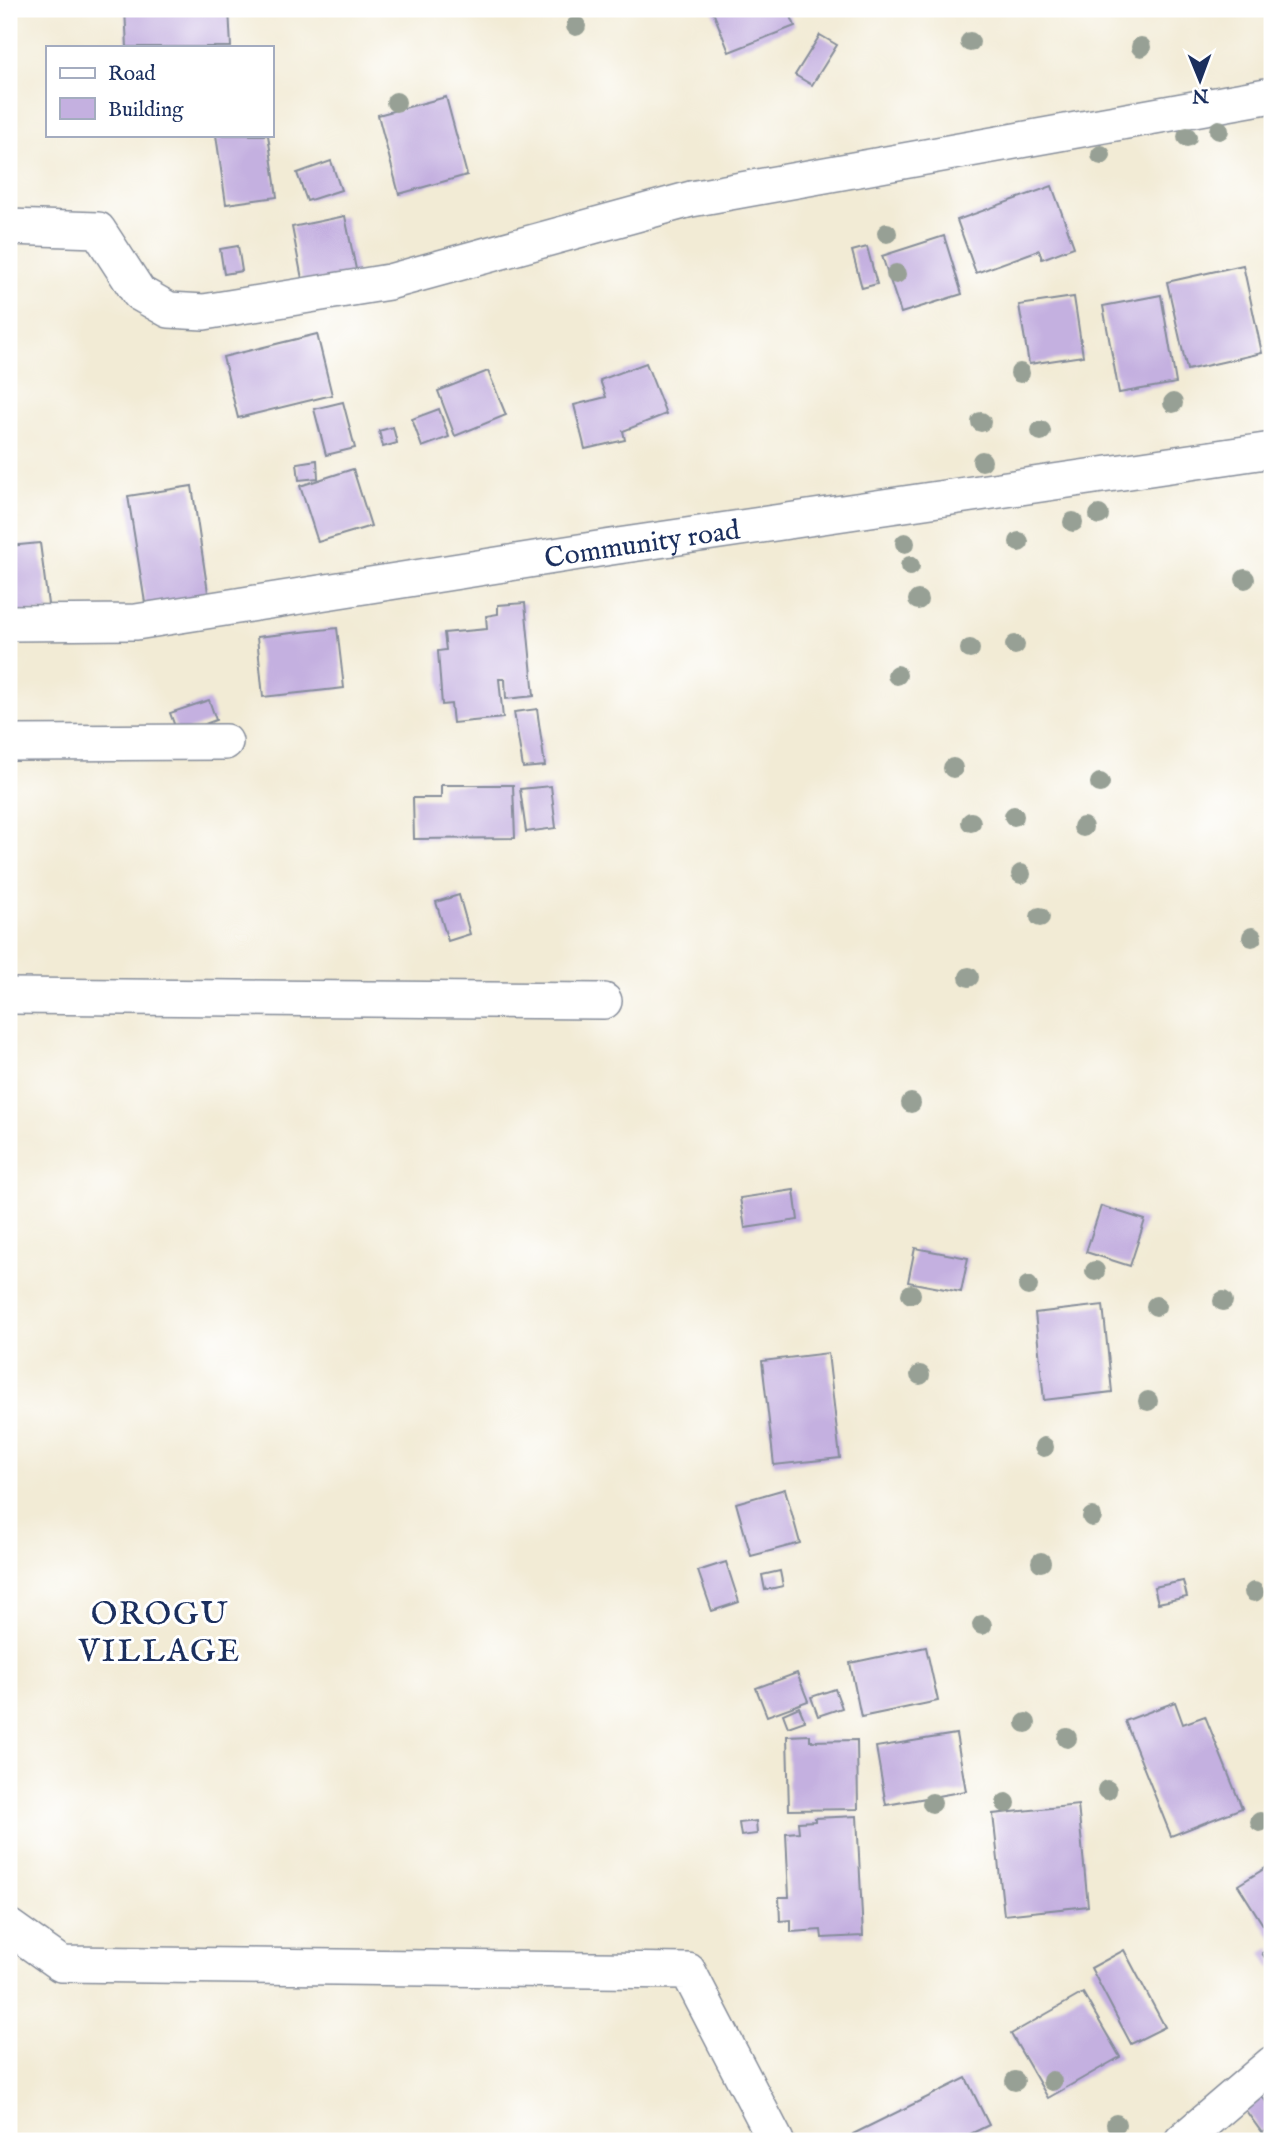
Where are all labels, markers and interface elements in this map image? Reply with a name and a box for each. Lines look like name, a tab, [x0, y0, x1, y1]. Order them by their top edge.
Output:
legend	[46, 46, 273, 136]
north arrow	[1166, 46, 1236, 116]
text: Road	[108, 61, 156, 88]
text: N	[1191, 83, 1210, 107]
text: Building	[108, 97, 184, 124]
street label: Community road	[542, 513, 742, 577]
district label: OROGU VILLAGE	[78, 1595, 241, 1673]

